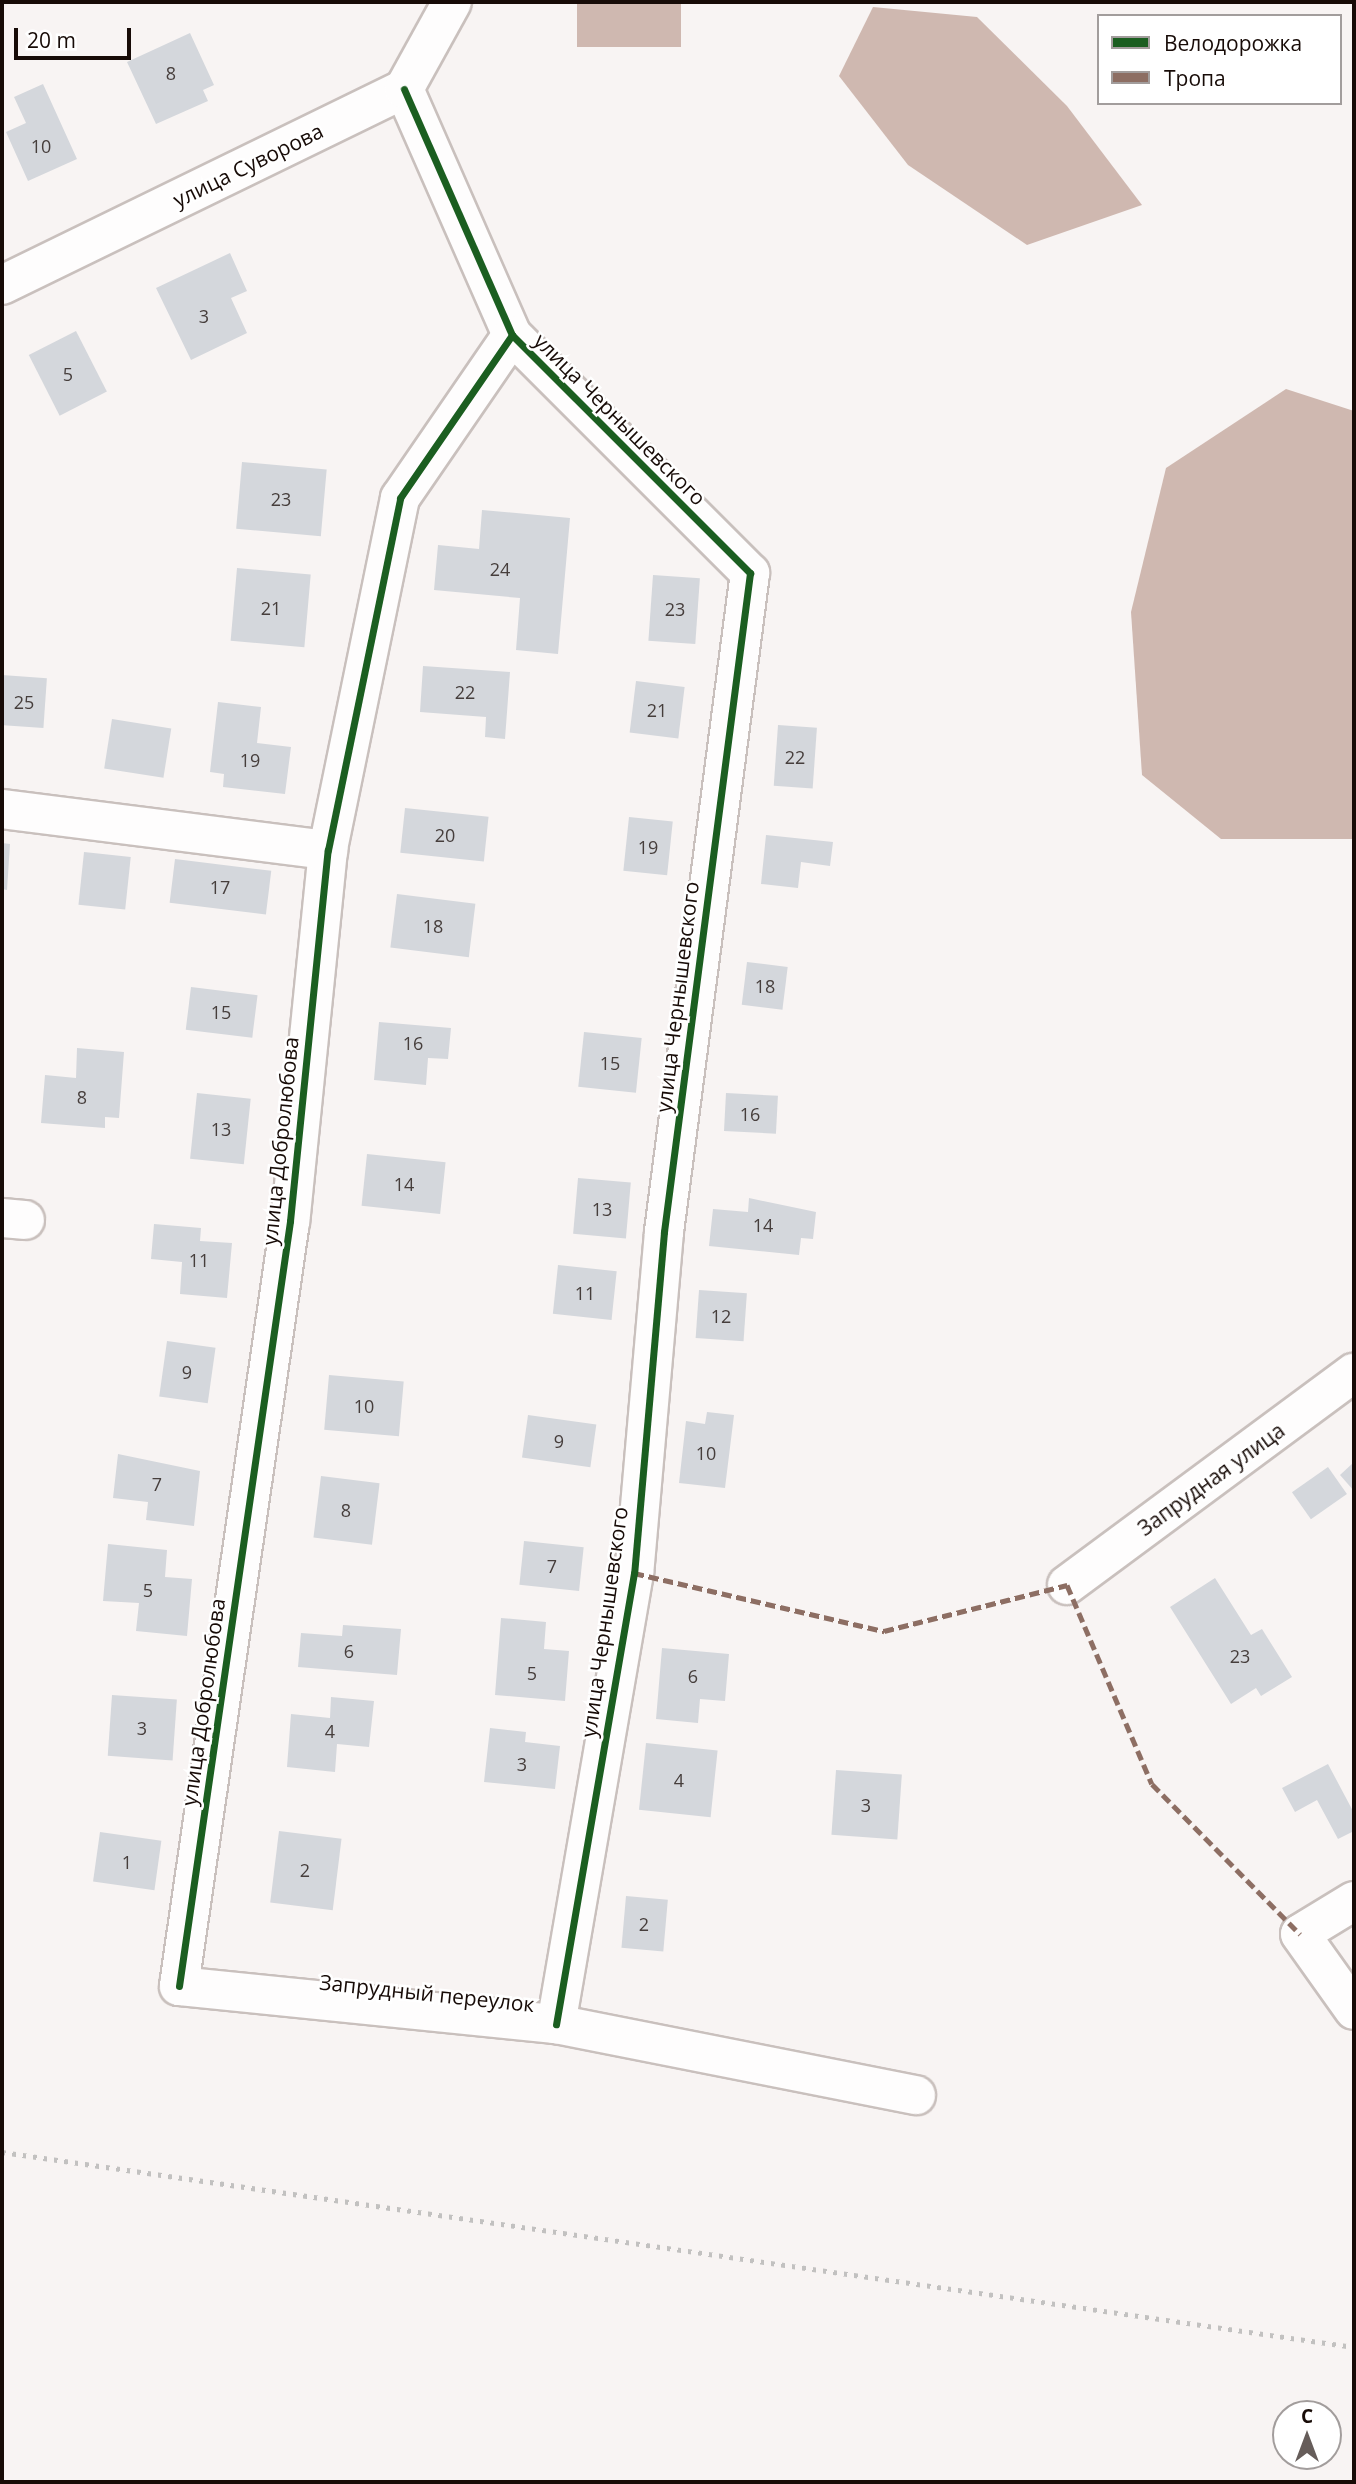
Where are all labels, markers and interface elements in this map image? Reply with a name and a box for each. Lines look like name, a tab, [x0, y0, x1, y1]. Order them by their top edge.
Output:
scale bar	[18, 14, 135, 58]
legend	[1097, 14, 1342, 105]
text: 20 m	[27, 26, 76, 54]
text: Велодорожка	[1164, 29, 1302, 57]
house number: 8	[166, 62, 176, 84]
text: Тропа	[1164, 64, 1226, 92]
street label: улица Суворова	[169, 118, 327, 212]
house number: 10	[31, 135, 51, 157]
house number: 3	[199, 305, 209, 327]
street label: улица Чернышевского	[529, 328, 711, 510]
house number: 5	[63, 363, 73, 385]
house number: 23	[271, 488, 291, 510]
house number: 24	[490, 558, 510, 580]
house number: 21	[261, 597, 281, 619]
house number: 23	[665, 598, 685, 620]
house number: 22	[455, 681, 475, 703]
house number: 25	[14, 691, 34, 713]
house number: 21	[647, 699, 667, 721]
house number: 22	[785, 746, 805, 768]
house number: 19	[240, 749, 260, 771]
house number: 20	[435, 824, 455, 846]
house number: 19	[638, 836, 658, 858]
house number: 17	[210, 876, 230, 898]
street label: улица Чернышевского	[650, 880, 704, 1114]
house number: 18	[423, 915, 443, 937]
house number: 18	[755, 975, 775, 997]
house number: 15	[211, 1001, 231, 1023]
house number: 16	[403, 1032, 423, 1054]
street label: улица Добролюбова	[257, 1036, 303, 1246]
house number: 15	[600, 1052, 620, 1074]
house number: 8	[77, 1086, 87, 1108]
house number: 16	[740, 1103, 760, 1125]
house number: 13	[211, 1118, 231, 1140]
house number: 14	[394, 1173, 414, 1195]
house number: 13	[592, 1198, 612, 1220]
house number: 14	[753, 1214, 773, 1236]
house number: 11	[189, 1249, 209, 1271]
house number: 11	[575, 1282, 595, 1304]
house number: 12	[711, 1305, 731, 1327]
house number: 9	[182, 1361, 192, 1383]
house number: 10	[354, 1395, 374, 1417]
street label: Запрудная улица	[1133, 1417, 1289, 1541]
house number: 9	[554, 1430, 564, 1452]
house number: 10	[696, 1442, 716, 1464]
house number: 7	[152, 1473, 162, 1495]
house number: 8	[341, 1499, 351, 1521]
street label: улица Чернышевского	[575, 1505, 633, 1739]
house number: 7	[547, 1555, 557, 1577]
house number: 5	[143, 1579, 153, 1601]
street label: улица Добролюбова	[176, 1597, 230, 1807]
house number: 6	[344, 1640, 354, 1662]
house number: 23	[1230, 1645, 1250, 1667]
house number: 5	[527, 1662, 537, 1684]
house number: 6	[688, 1665, 698, 1687]
house number: 3	[137, 1717, 147, 1739]
house number: 4	[325, 1720, 335, 1742]
house number: 3	[517, 1753, 527, 1775]
house number: 4	[674, 1769, 684, 1791]
house number: 3	[861, 1794, 871, 1816]
house number: 1	[122, 1851, 132, 1873]
house number: 2	[300, 1859, 310, 1881]
house number: 2	[639, 1913, 649, 1935]
street label: Запрудный переулок	[318, 1969, 536, 2017]
north arrow	[1272, 2400, 1342, 2470]
text: С	[1301, 2403, 1313, 2429]

